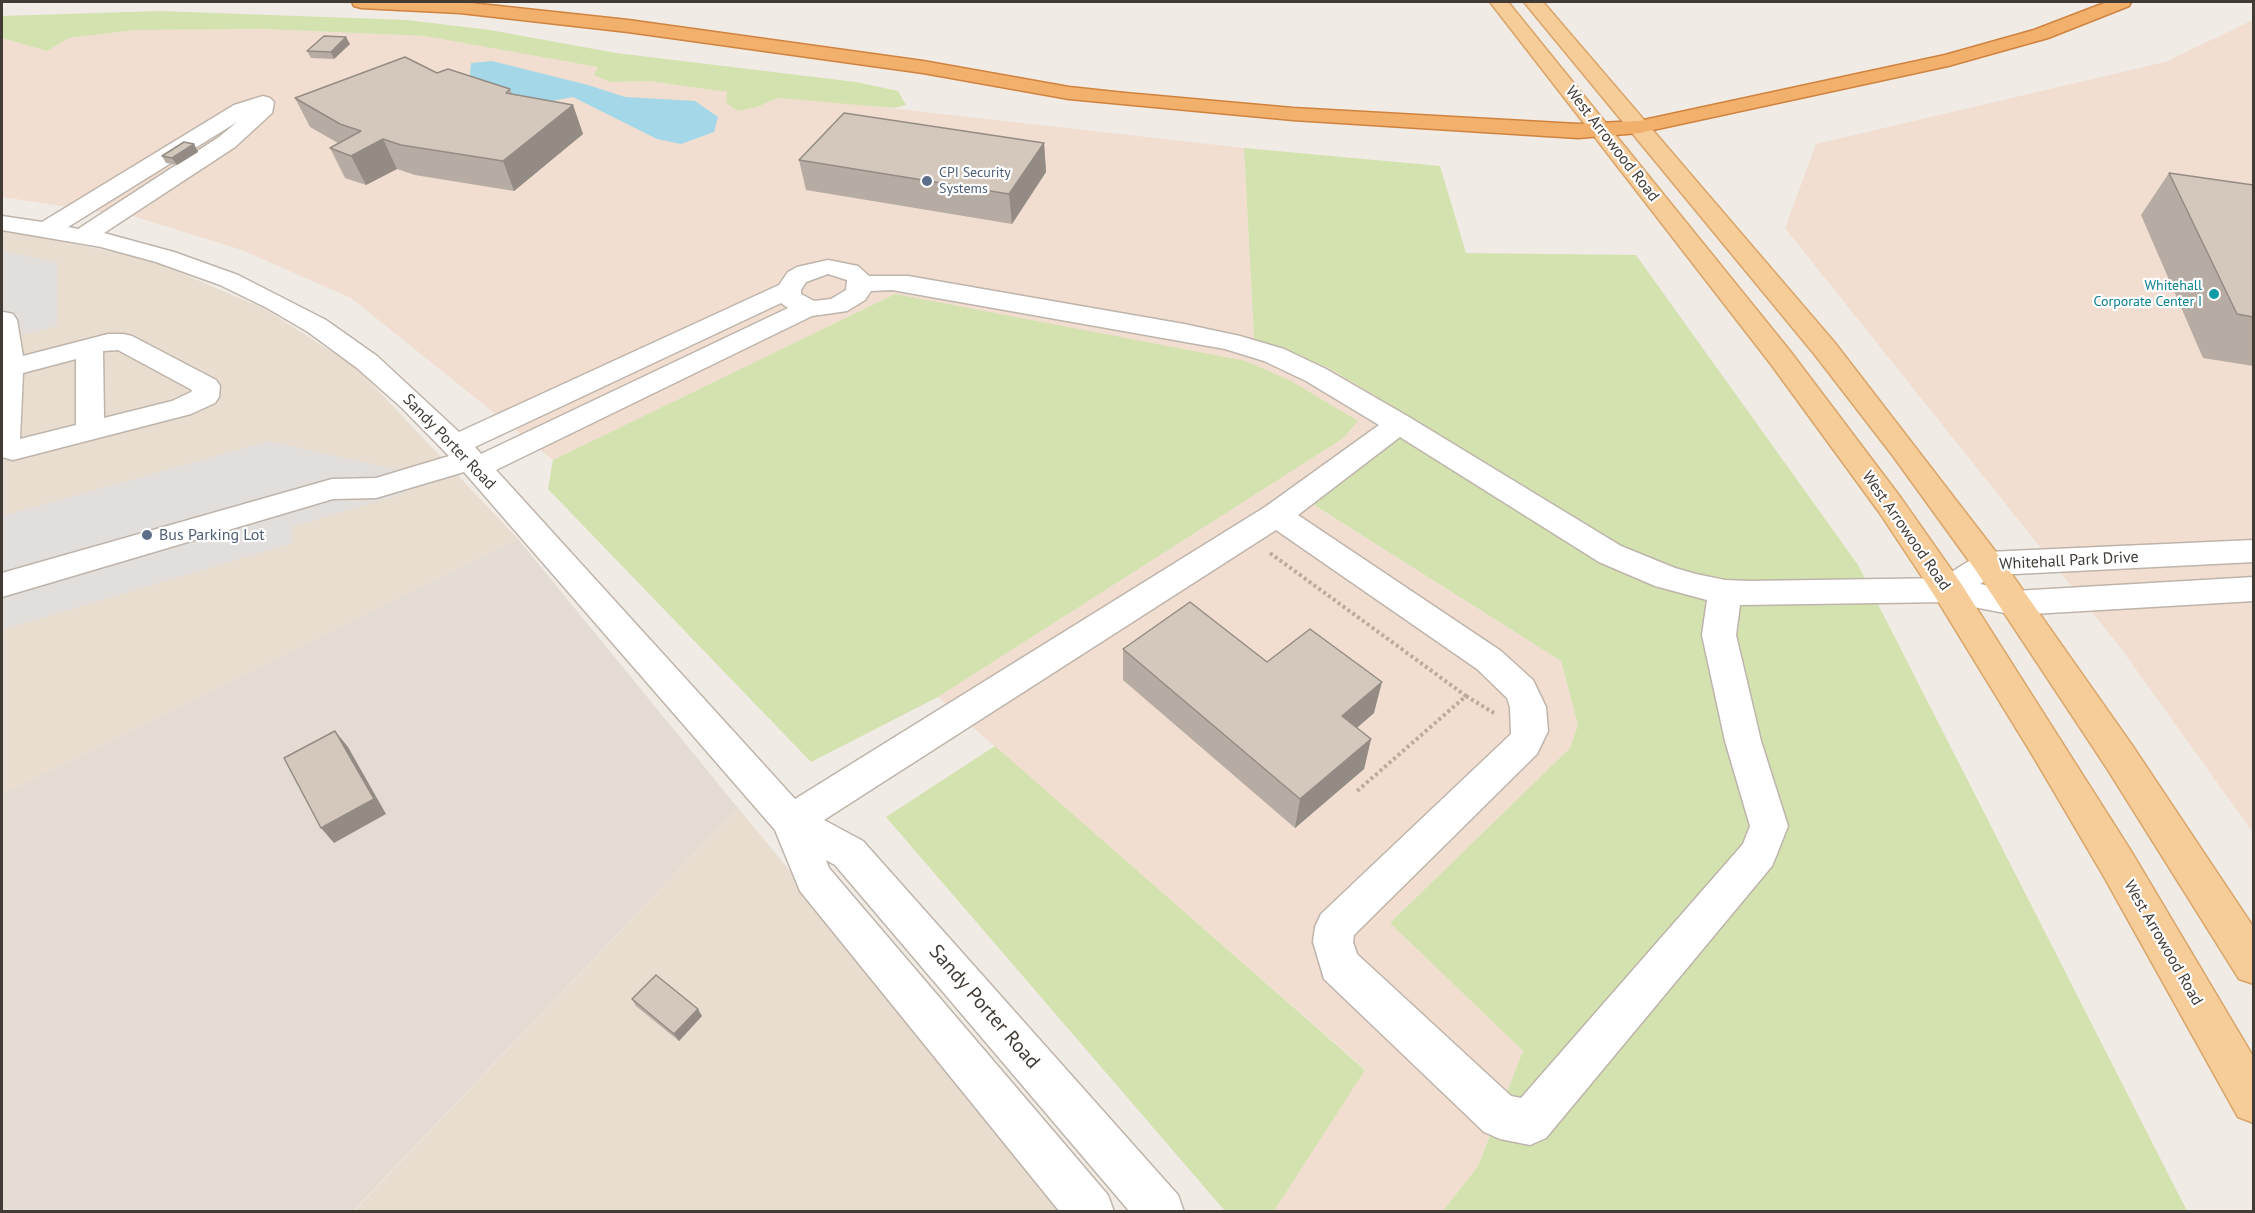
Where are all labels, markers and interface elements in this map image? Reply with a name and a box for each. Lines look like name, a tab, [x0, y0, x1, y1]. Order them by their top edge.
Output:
street label: West Arrowood Road	[1561, 82, 1663, 206]
place label: CPI Security Systems	[939, 165, 1011, 198]
marker: CPI Security Systems	[920, 174, 934, 188]
place label: Whitehall Corporate Center I	[2093, 278, 2202, 310]
marker: Whitehall Corporate Center I	[2207, 287, 2221, 301]
street label: Sandy Porter Road	[399, 390, 499, 494]
street label: West Arrowood Road	[1858, 468, 1954, 594]
place label: Bus Parking Lot	[159, 525, 265, 545]
marker: Bus Parking Lot	[140, 528, 154, 542]
street label: Whitehall Park Drive	[1999, 548, 2139, 574]
street label: West Arrowood Road	[2119, 877, 2207, 1009]
street label: Sandy Porter Road	[924, 940, 1044, 1074]

